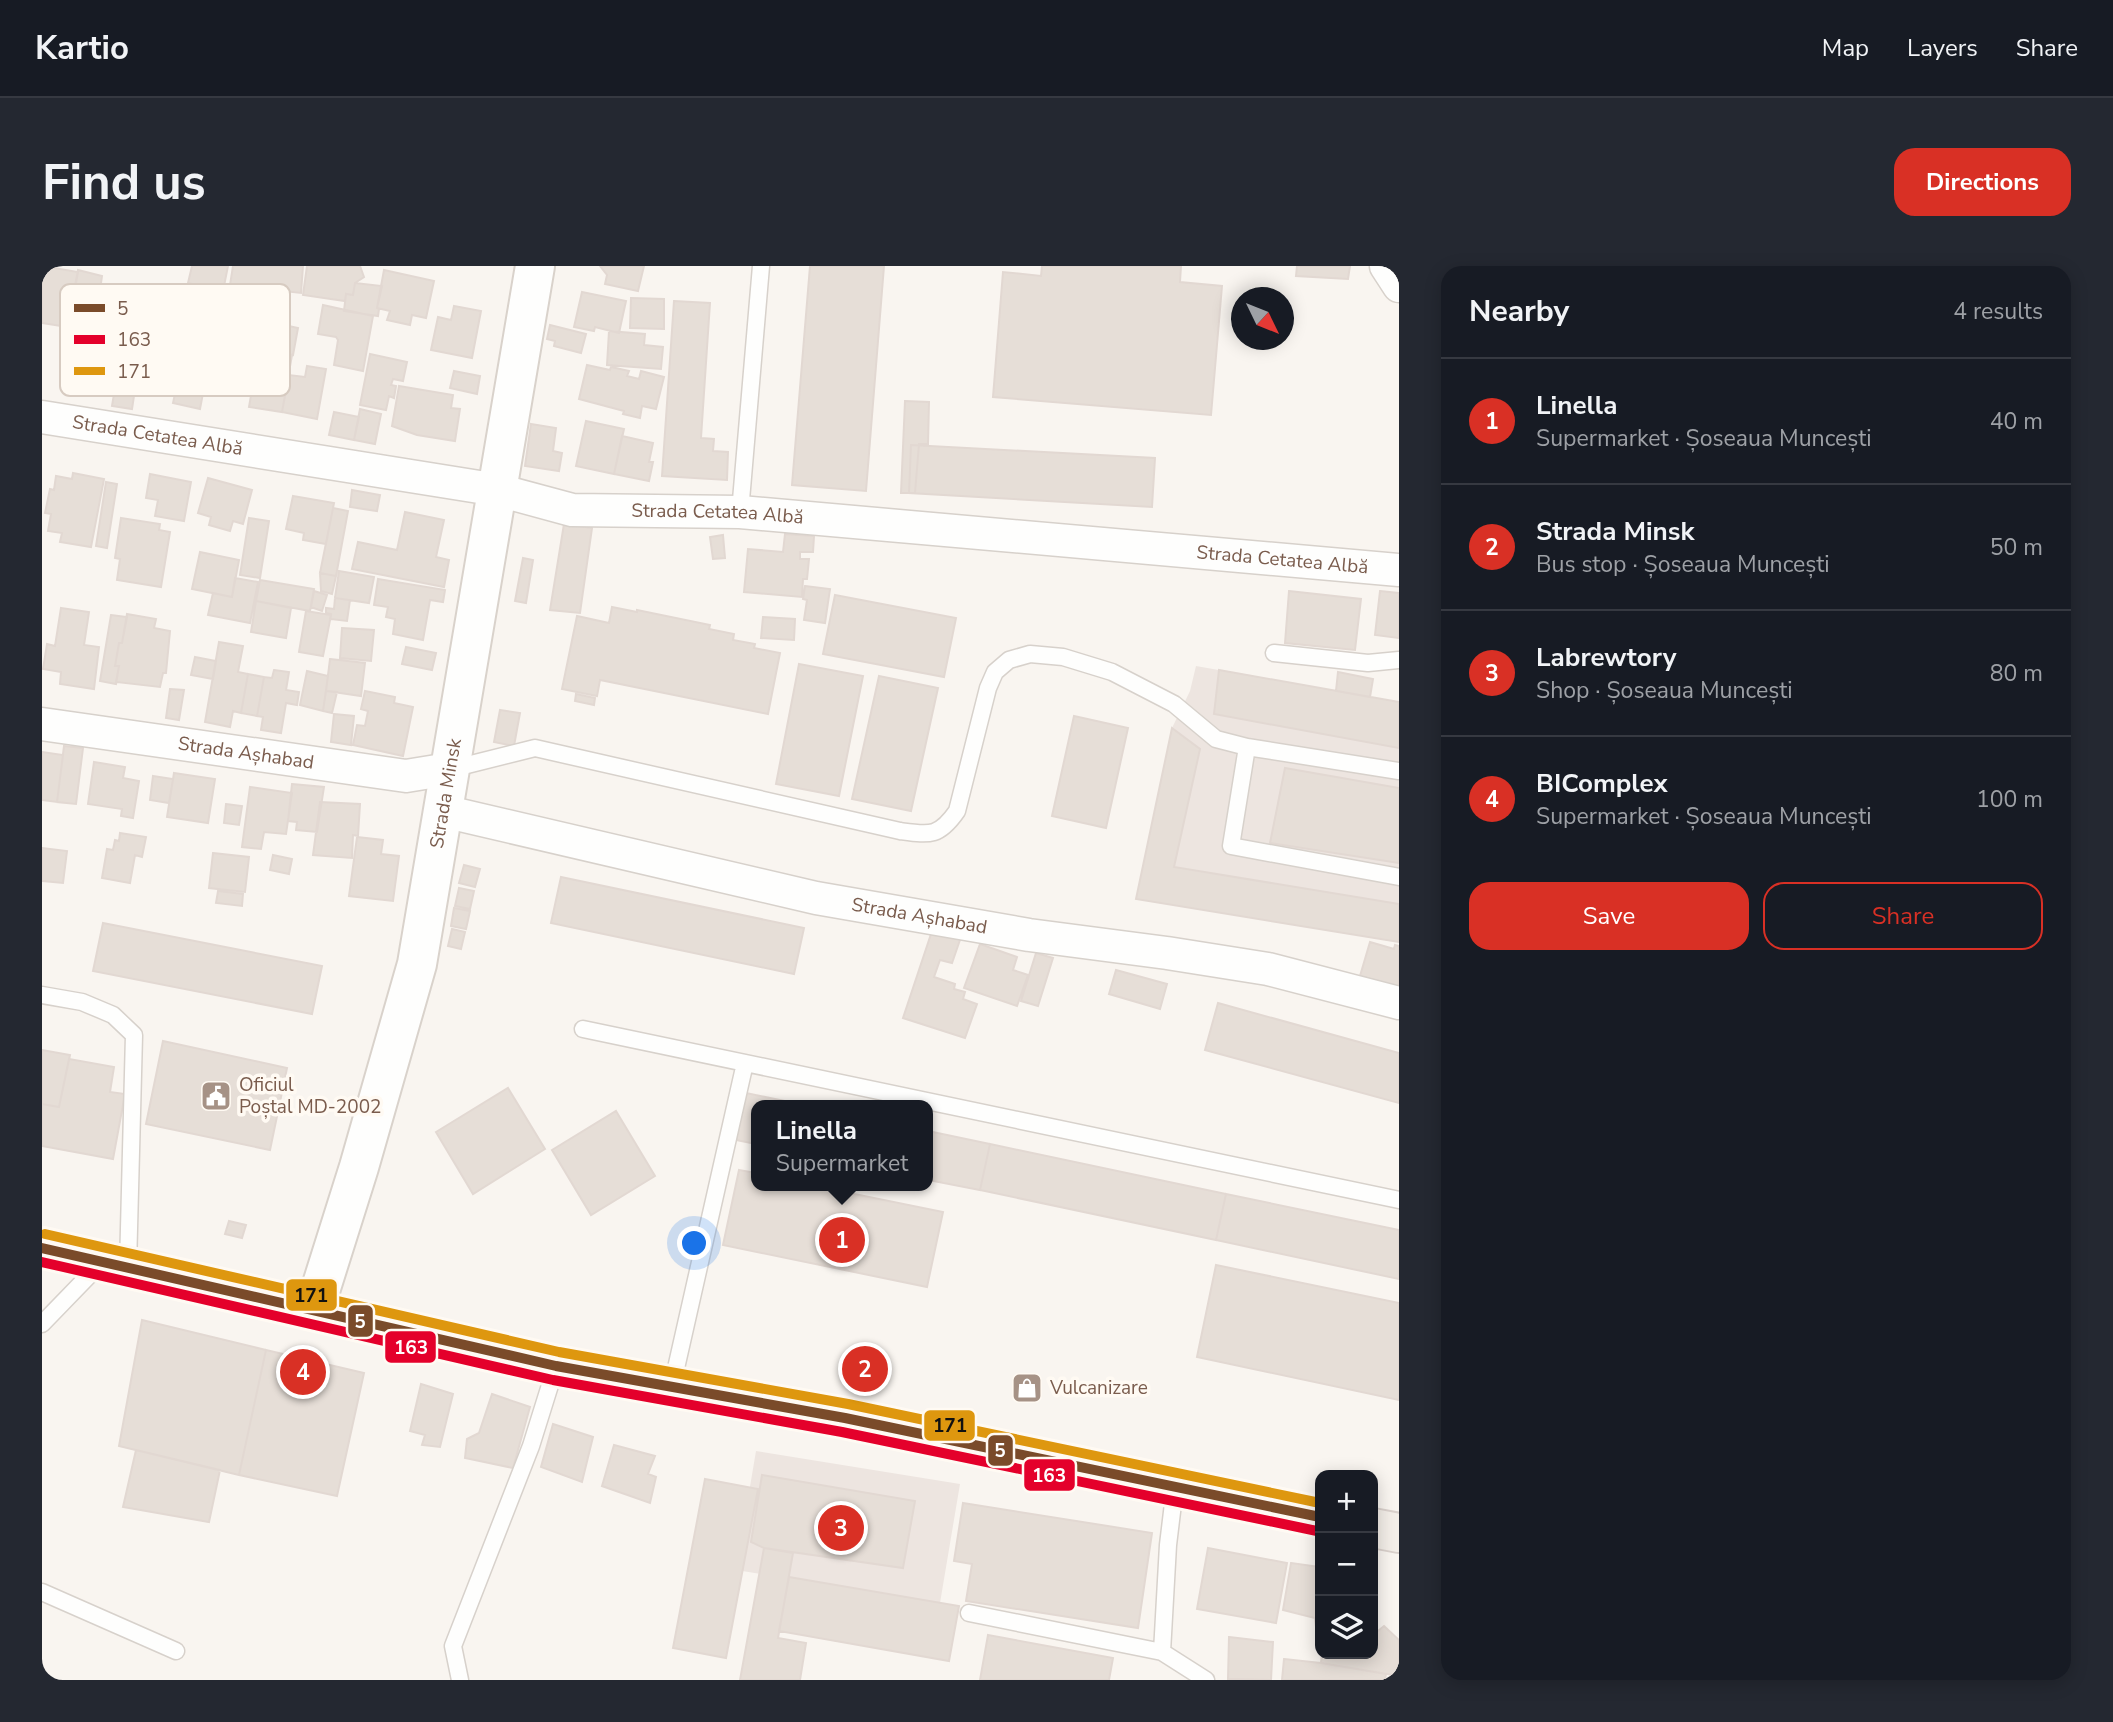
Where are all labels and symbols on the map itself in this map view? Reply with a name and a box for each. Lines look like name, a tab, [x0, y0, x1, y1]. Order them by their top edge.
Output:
legend	[60, 284, 290, 396]
north arrow	[1231, 287, 1294, 350]
text: 5	[117, 296, 128, 322]
text: 163	[117, 327, 151, 353]
text: 171	[117, 359, 151, 385]
street label: Strada Cetatea Albă	[70, 409, 245, 462]
street label: Strada Cetatea Albă	[631, 498, 805, 531]
street label: Strada Cetatea Albă	[1195, 539, 1369, 580]
street label: Strada Așhabad	[176, 731, 316, 776]
street label: Strada Minsk	[424, 736, 468, 850]
street label: Strada Așhabad	[850, 891, 989, 941]
place label: Oficiul Poștal MD-2002	[239, 1072, 381, 1120]
public building icon: Oficiul Poștal MD-2002	[199, 1079, 233, 1113]
pin: 1	[819, 1214, 865, 1266]
your location	[677, 1226, 711, 1260]
line badge: 171	[285, 1278, 338, 1312]
text: 171	[294, 1283, 328, 1309]
line badge: 5	[347, 1304, 374, 1338]
text: 5	[354, 1309, 366, 1335]
line badge: 163	[384, 1330, 437, 1364]
text: 163	[394, 1335, 428, 1361]
pin: 2	[842, 1343, 888, 1395]
pin: 4	[280, 1346, 326, 1398]
shop icon: Vulcanizare	[1010, 1371, 1044, 1405]
place label: Vulcanizare	[1049, 1375, 1148, 1401]
line badge: 171	[923, 1409, 976, 1442]
text: 171	[933, 1413, 967, 1439]
line badge: 5	[987, 1434, 1014, 1467]
text: 5	[994, 1438, 1006, 1464]
line badge: 163	[1023, 1458, 1076, 1492]
text: 163	[1032, 1463, 1066, 1489]
pin: 3	[818, 1502, 864, 1554]

